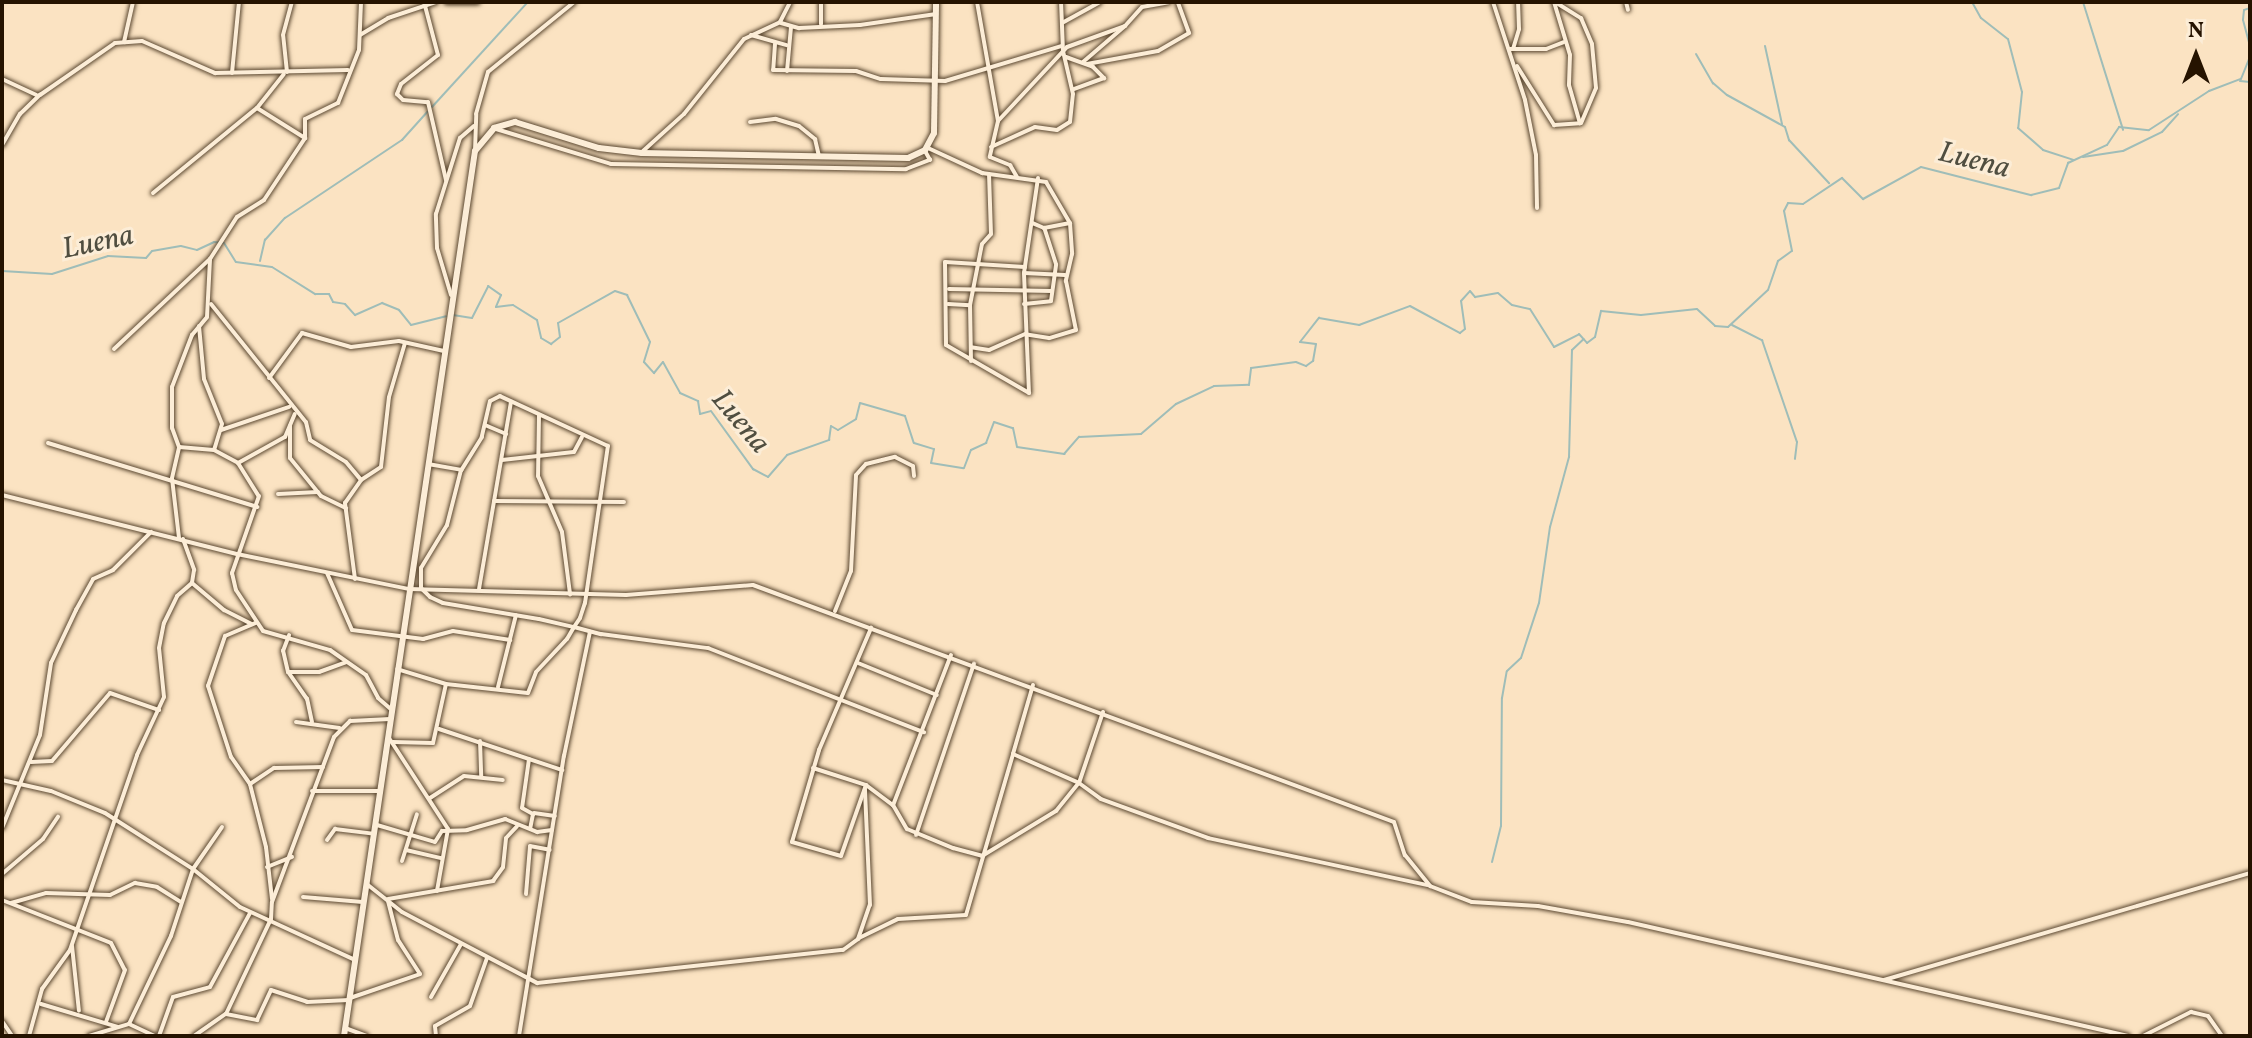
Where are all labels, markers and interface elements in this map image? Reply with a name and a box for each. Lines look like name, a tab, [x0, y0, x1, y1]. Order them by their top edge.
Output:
north arrow	[2156, 16, 2236, 96]
text: N	[2188, 16, 2204, 47]
water label: Luena	[1935, 135, 2013, 187]
water label: Luena	[59, 218, 137, 268]
water label: Luena	[703, 383, 777, 461]

